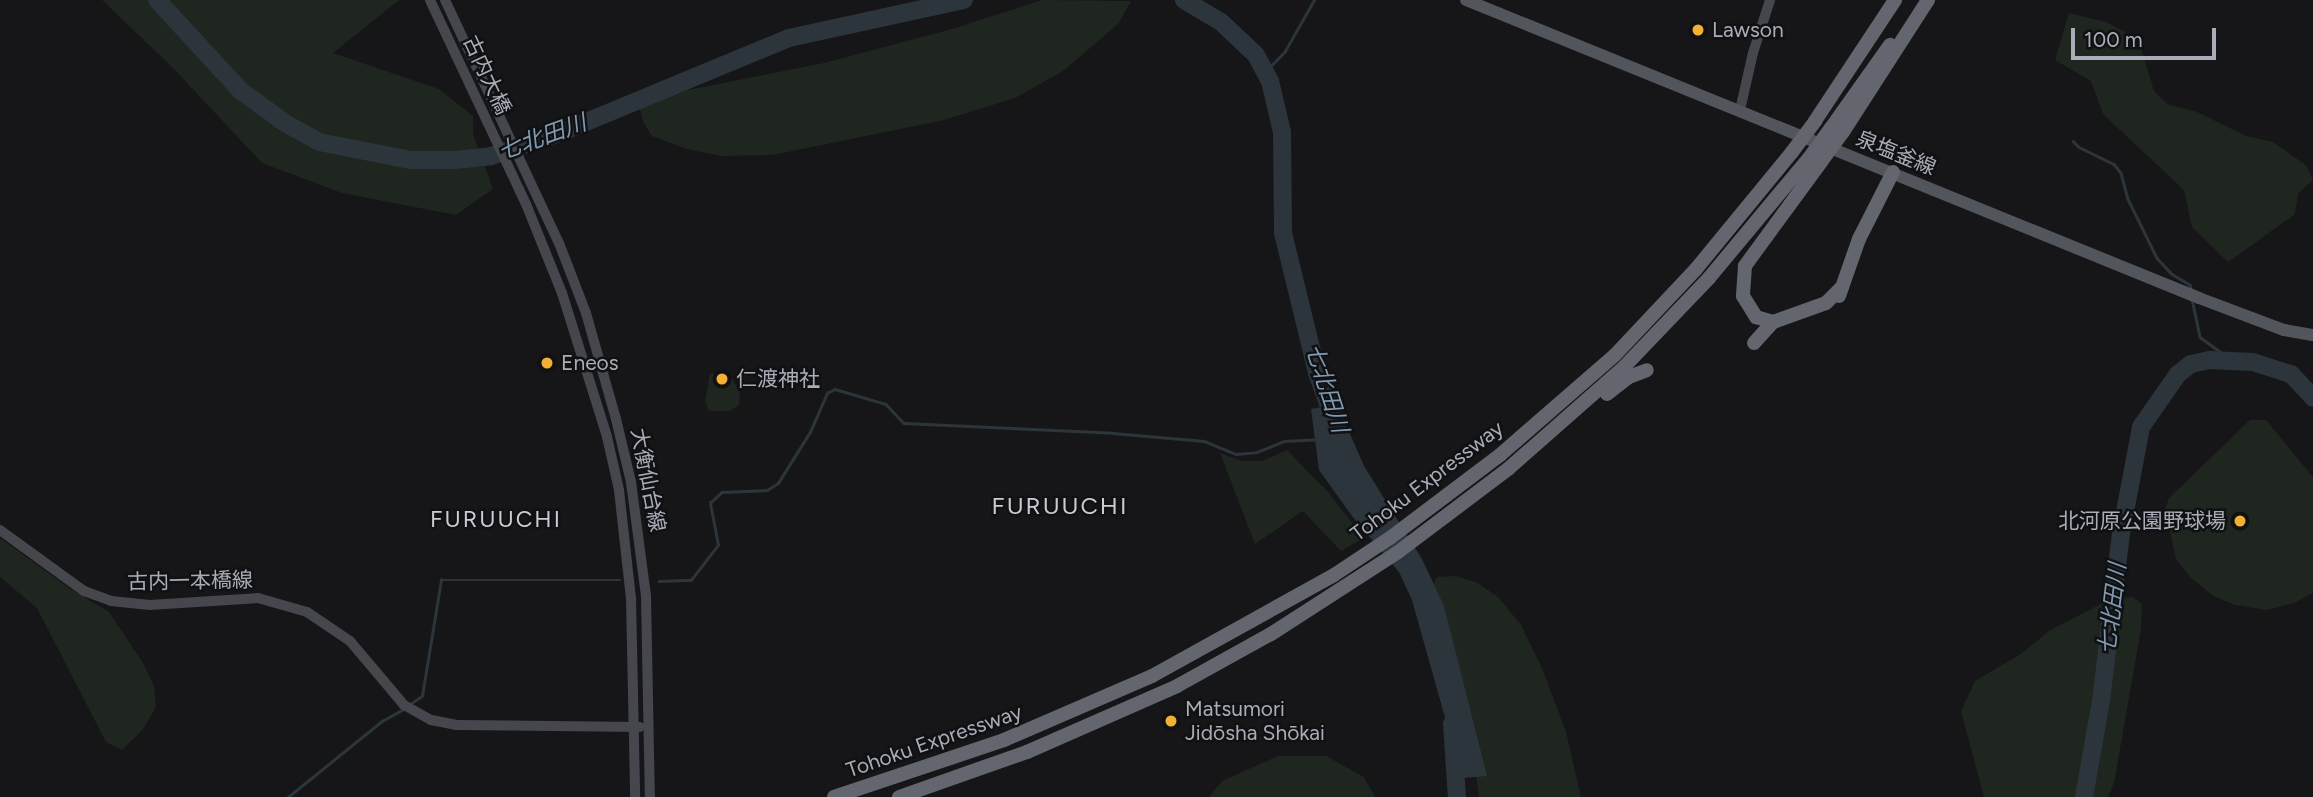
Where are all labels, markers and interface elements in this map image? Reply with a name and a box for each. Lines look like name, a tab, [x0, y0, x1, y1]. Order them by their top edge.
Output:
scale bar	[2075, 14, 2220, 58]
place label: Lawson	[1712, 17, 1784, 43]
marker: Lawson	[1690, 22, 1706, 38]
text: 100 m	[2084, 27, 2143, 52]
street label: 古内大橋	[458, 32, 516, 118]
water label: 七北田川	[494, 108, 590, 166]
street label: 泉塩釜線	[1852, 126, 1940, 180]
water label: 七北田川	[1300, 340, 1354, 436]
place label: Eneos	[561, 350, 619, 376]
marker: Eneos	[539, 355, 555, 371]
place label: 仁渡神社	[736, 366, 820, 392]
marker: 仁渡神社	[714, 371, 730, 387]
street label: Tohoku Expressway	[1346, 416, 1508, 546]
street label: 大衡仙台線	[626, 426, 670, 534]
district label: FURUUCHI	[993, 492, 1127, 520]
district label: FURUUCHI	[431, 505, 561, 533]
place label: 北河原公園野球場	[2058, 508, 2226, 534]
marker: 北河原公園野球場	[2232, 513, 2248, 529]
water label: 七北田川	[2093, 562, 2131, 656]
street label: 古内一本橋線	[127, 567, 253, 595]
place label: Matsumori Jidōsha Shōkai	[1185, 696, 1325, 746]
street label: Tohoku Expressway	[843, 699, 1025, 783]
marker: Matsumori Jidōsha Shōkai	[1163, 713, 1179, 729]

